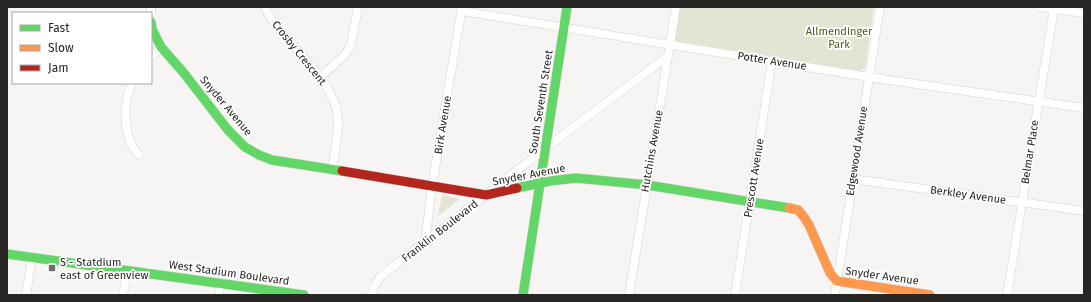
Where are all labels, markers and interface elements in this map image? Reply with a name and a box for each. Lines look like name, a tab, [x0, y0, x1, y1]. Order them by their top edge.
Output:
legend	[12, 12, 152, 84]
street label: Crosby Crescent	[269, 18, 329, 88]
text: Fast	[48, 21, 70, 35]
park label: Allmendinger Park	[806, 25, 873, 51]
text: Slow	[48, 41, 74, 55]
street label: South Seventh Street	[526, 49, 556, 155]
street label: Potter Avenue	[736, 49, 808, 73]
text: Jam	[48, 61, 68, 75]
street label: Snyder Avenue	[197, 73, 255, 139]
street label: Birk Avenue	[432, 95, 454, 155]
street label: Edgewood Avenue	[843, 105, 871, 197]
street label: Hutchins Avenue	[638, 109, 666, 193]
street label: Belmar Place	[1018, 119, 1042, 185]
street label: Prescott Avenue	[741, 137, 767, 219]
street label: Snyder Avenue	[491, 162, 567, 188]
street label: Berkley Avenue	[929, 183, 1007, 207]
street label: Franklin Boulevard	[399, 197, 481, 265]
place label: S - Statdium east of Greenview	[60, 256, 149, 282]
street label: West Stadium Boulevard	[168, 258, 290, 288]
marker: S - Statdium east of Greenview	[47, 263, 57, 273]
street label: Snyder Avenue	[844, 264, 920, 288]

